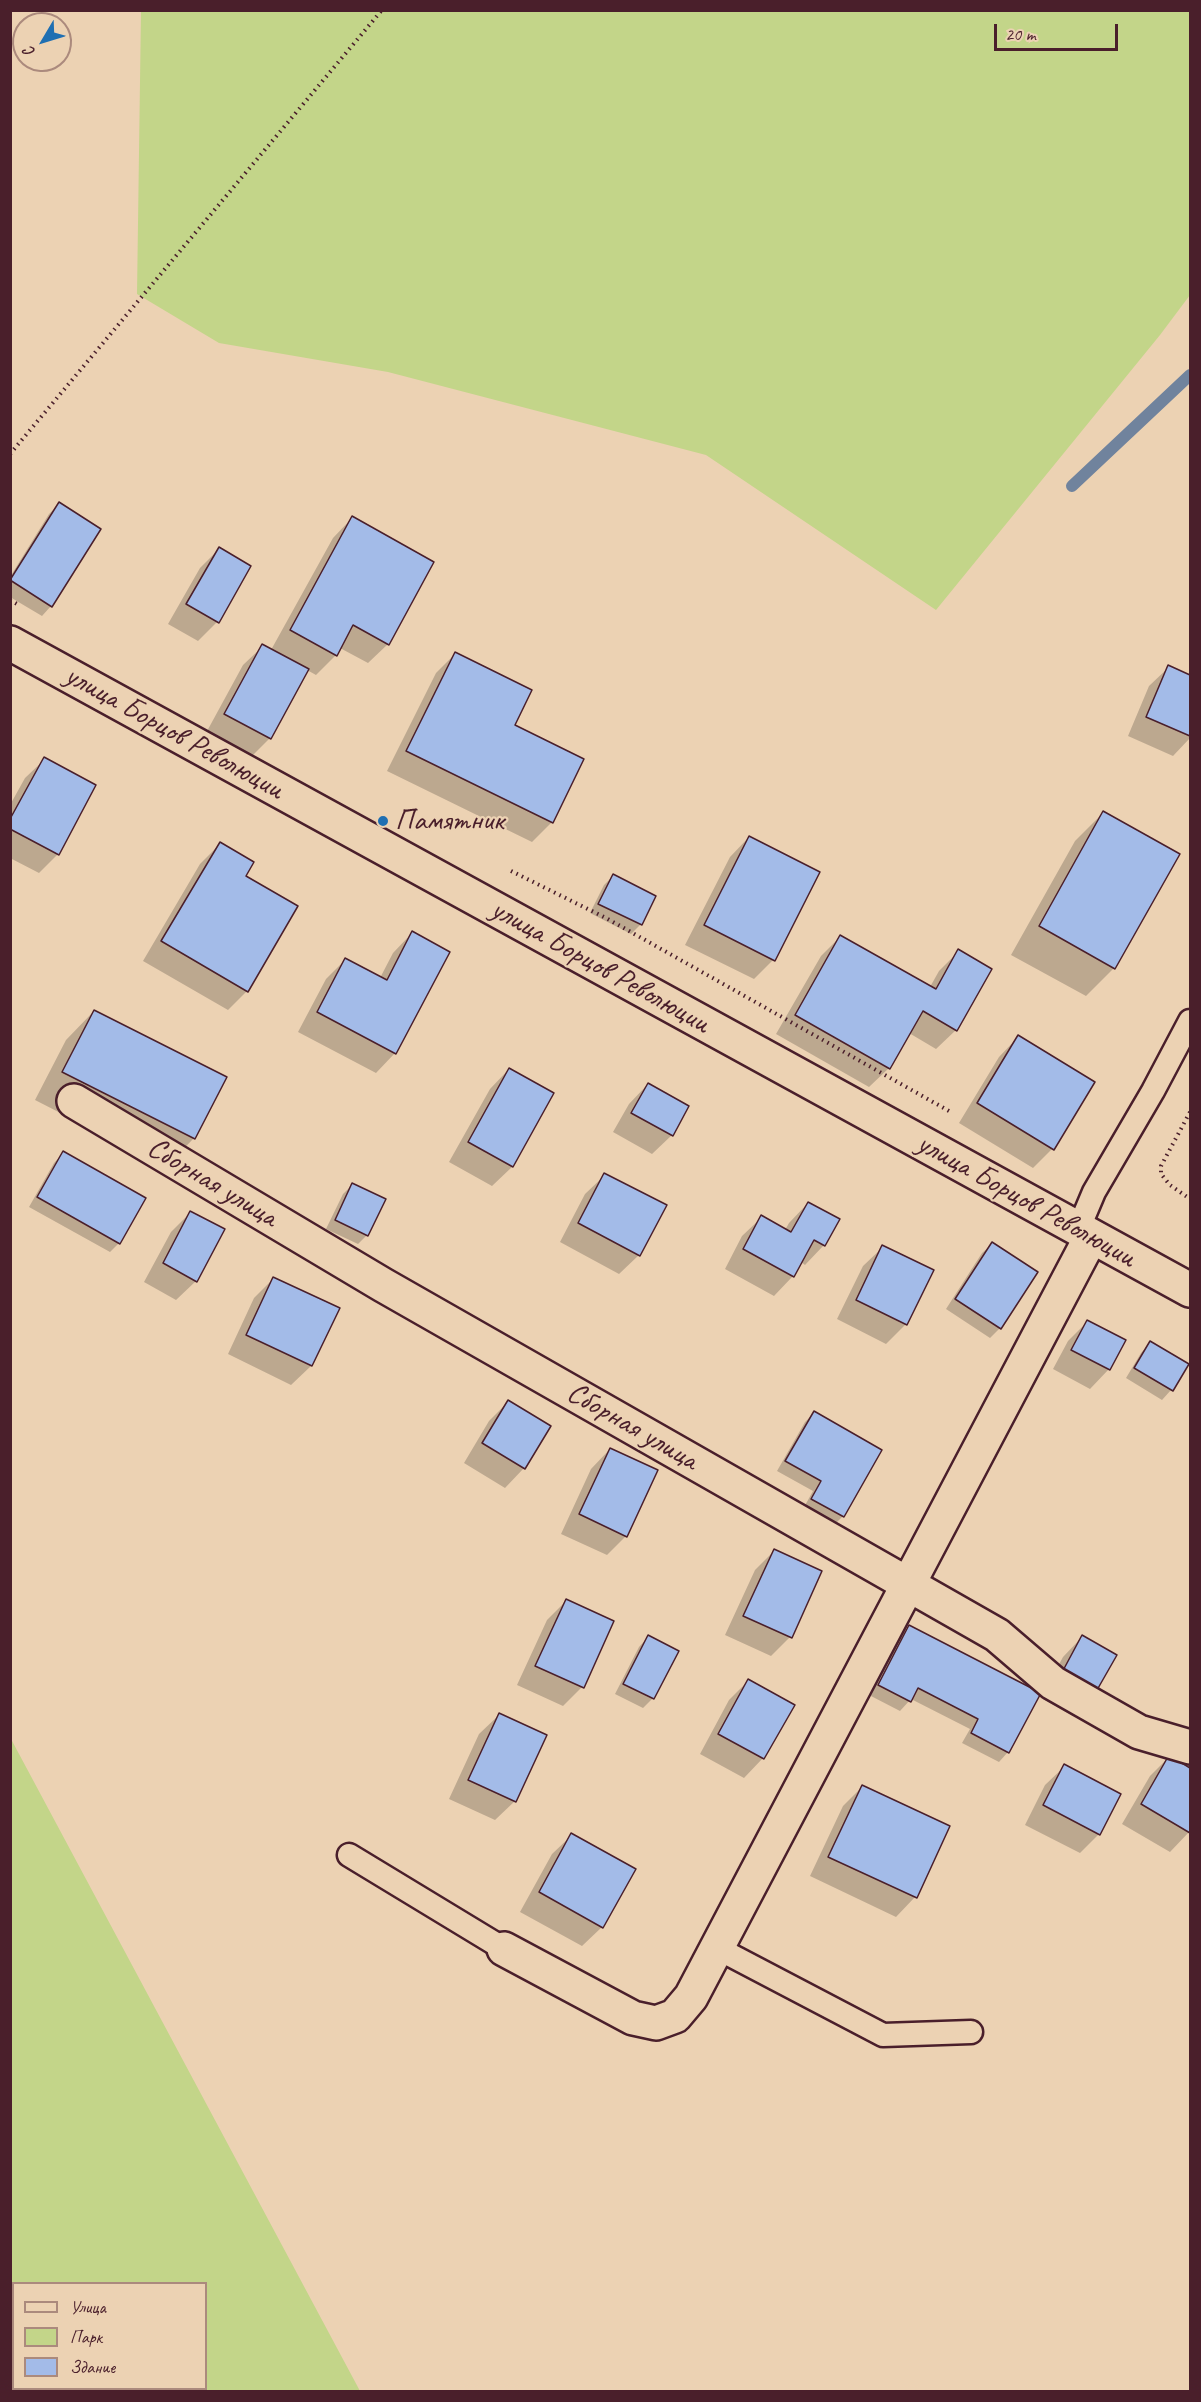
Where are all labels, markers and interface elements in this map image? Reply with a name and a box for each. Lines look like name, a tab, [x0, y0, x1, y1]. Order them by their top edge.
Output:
north arrow	[12, 12, 72, 72]
scale bar	[997, 12, 1122, 50]
text: 20 m	[1005, 23, 1036, 45]
text: С	[19, 43, 40, 61]
street label: улица Борцов Революции	[58, 658, 290, 808]
place label: Памятник	[395, 803, 504, 839]
marker: Памятник	[376, 814, 390, 828]
street label: улица Борцов Революции	[484, 892, 716, 1042]
street label: улица Борцов Революции	[910, 1126, 1142, 1276]
street label: Сборная улица	[140, 1130, 284, 1236]
street label: Сборная улица	[560, 1375, 704, 1479]
legend	[12, 2282, 207, 2390]
text: Улица	[70, 2296, 106, 2318]
text: Парк	[70, 2326, 102, 2348]
text: Здание	[70, 2356, 115, 2378]

